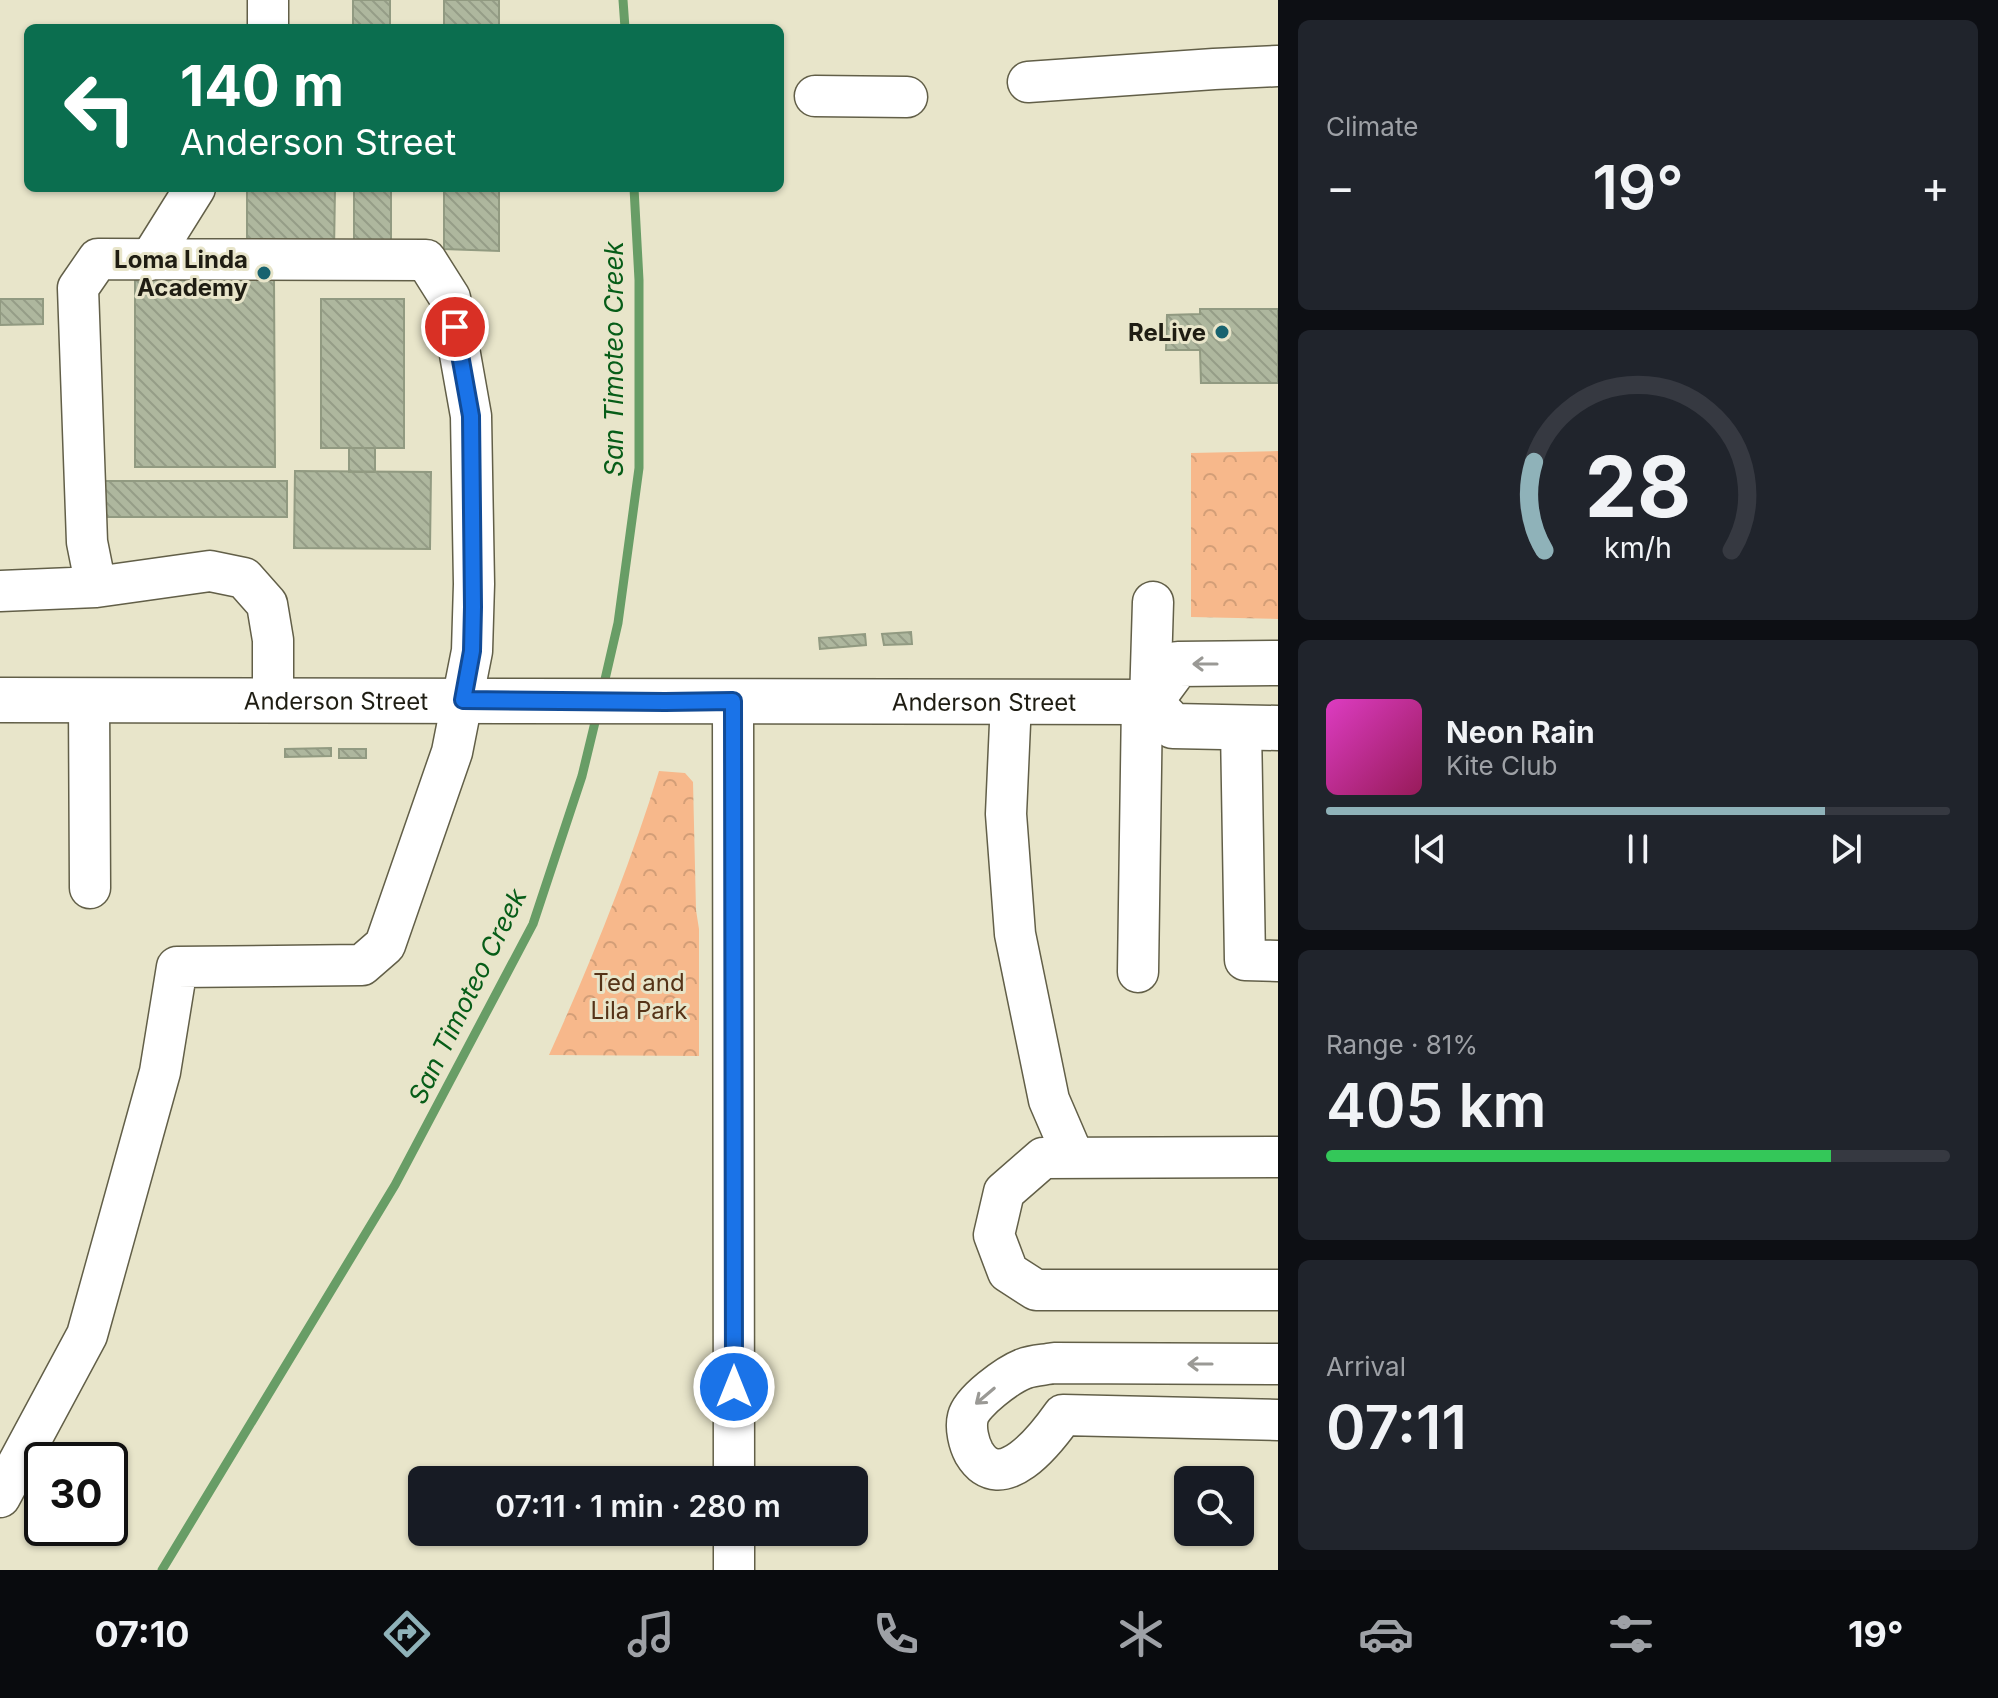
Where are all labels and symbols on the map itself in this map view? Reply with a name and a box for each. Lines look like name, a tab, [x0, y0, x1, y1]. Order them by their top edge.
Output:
water label: San Timoteo Creek	[598, 241, 629, 477]
place label: Loma Linda Academy	[114, 245, 249, 302]
marker: Loma Linda Academy	[255, 264, 273, 282]
pin	[421, 293, 489, 361]
place label: ReLive	[1128, 318, 1206, 347]
marker: ReLive	[1213, 323, 1231, 341]
one-way arrow	[1192, 656, 1219, 672]
street label: Anderson Street	[244, 686, 428, 715]
street label: Anderson Street	[892, 687, 1076, 716]
water label: San Timoteo Creek	[401, 883, 533, 1109]
park label: Ted and Lila Park	[591, 968, 687, 1025]
position arrow	[692, 1345, 776, 1429]
one-way arrow	[1187, 1356, 1214, 1372]
one-way arrow	[976, 1387, 996, 1405]
speed limit sign: 30	[24, 1442, 128, 1546]

